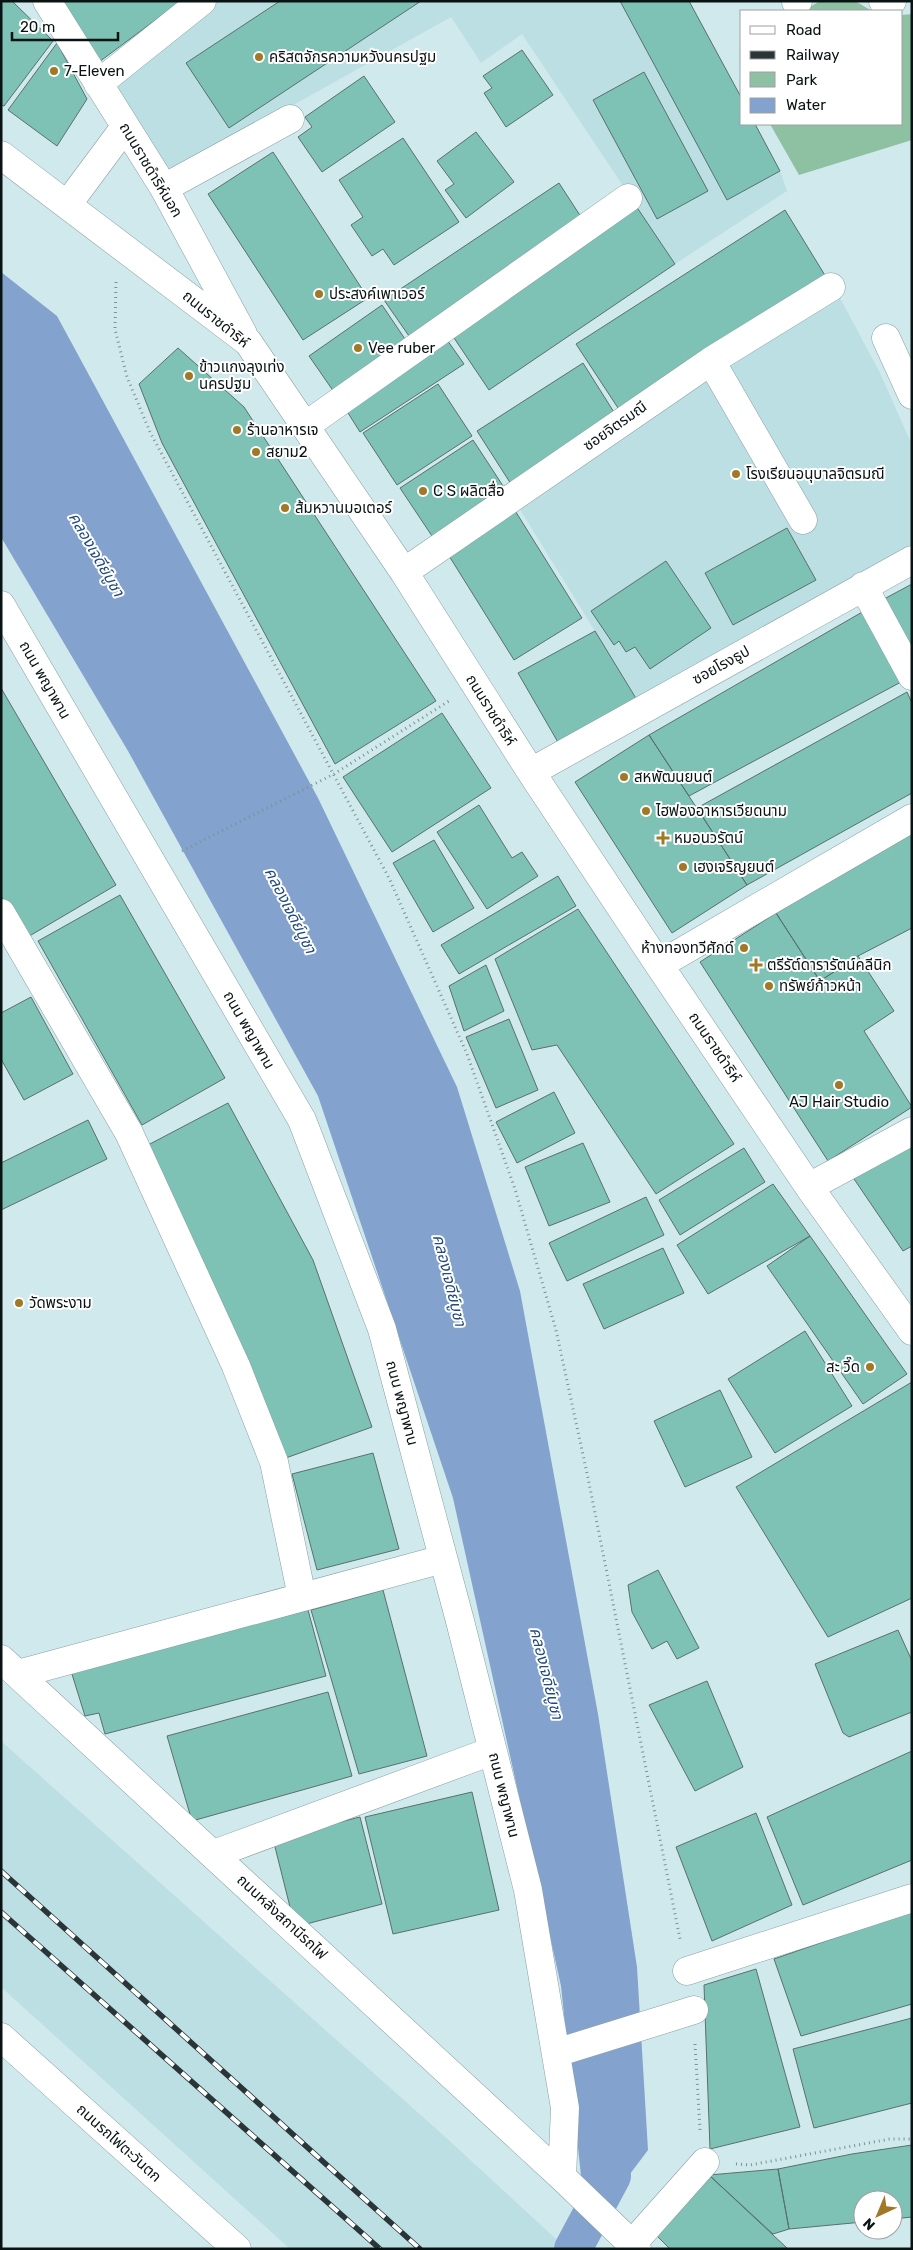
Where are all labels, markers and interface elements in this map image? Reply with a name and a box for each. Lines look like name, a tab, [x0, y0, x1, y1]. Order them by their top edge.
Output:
scale bar	[12, 10, 119, 42]
legend	[740, 10, 903, 125]
text: 20 m	[20, 18, 55, 36]
text: Road	[786, 21, 822, 39]
text: Railway	[786, 46, 840, 64]
place label: คริสตจักรความหวังนครปฐม	[269, 48, 436, 66]
marker: คริสตจักรความหวังนครปฐม	[253, 51, 265, 63]
place label: 7-Eleven	[64, 62, 125, 80]
marker: 7-Eleven	[48, 65, 60, 77]
text: Park	[786, 71, 817, 89]
text: Water	[786, 96, 826, 114]
street label: ถนนราชดำริห์นอก	[116, 119, 186, 221]
place label: ประสงค์เพาเวอร์	[329, 285, 425, 303]
street label: ถนนราชดำริห์	[179, 287, 253, 352]
marker: ประสงค์เพาเวอร์	[313, 288, 325, 300]
place label: Vee ruber	[368, 339, 436, 357]
marker: Vee ruber	[352, 342, 364, 354]
place label: ข้าวแกงลุงเท่ง นครปฐม	[199, 358, 285, 393]
marker: ข้าวแกงลุงเท่ง นครปฐม	[183, 370, 195, 382]
street label: ซอยจิตรมณี	[580, 398, 650, 454]
place label: ร้านอาหารเจ	[247, 421, 319, 439]
marker: ร้านอาหารเจ	[231, 424, 243, 436]
place label: สยาม2	[266, 443, 308, 461]
marker: สยาม2	[250, 446, 262, 458]
place label: โรงเรียนอนุบาลจิตรมณี	[746, 465, 885, 483]
marker: โรงเรียนอนุบาลจิตรมณี	[730, 468, 742, 480]
place label: C S ผลิตสื่อ	[433, 480, 505, 500]
marker: C S ผลิตสื่อ	[417, 485, 429, 497]
place label: ส้มหวานมอเตอร์	[295, 499, 393, 517]
marker: ส้มหวานมอเตอร์	[279, 502, 291, 514]
water label: คลองเจดีย์บูชา	[64, 509, 129, 601]
street label: ถนน พญาพาน	[15, 638, 75, 722]
street label: ซอยโรงธูป	[689, 642, 753, 688]
street label: ถนนราชดำริห์	[462, 671, 520, 749]
place label: สหพัฒนยนต์	[634, 768, 712, 786]
marker: สหพัฒนยนต์	[618, 771, 630, 783]
place label: ไฮฟองอาหารเวียดนาม	[655, 802, 787, 820]
marker: ไฮฟองอาหารเวียดนาม	[640, 805, 652, 817]
place label: หมอนวรัตน์	[674, 829, 743, 847]
marker: หมอนวรัตน์	[656, 831, 670, 845]
place label: เฮงเจริญยนต์	[693, 858, 774, 876]
marker: เฮงเจริญยนต์	[677, 861, 689, 873]
water label: คลองเจดีย์บูชา	[260, 864, 321, 958]
place label: ห้างทองทวีศักด์	[641, 939, 734, 957]
marker: ห้างทองทวีศักด์	[738, 942, 750, 954]
place label: ตรีรัต์ดารารัตน์คลีนิก	[767, 956, 892, 974]
marker: ตรีรัต์ดารารัตน์คลีนิก	[749, 958, 763, 972]
place label: ทรัพย์ก้าวหน้า	[779, 977, 861, 995]
marker: ทรัพย์ก้าวหน้า	[763, 980, 775, 992]
street label: ถนน พญาพาน	[219, 988, 279, 1072]
street label: ถนนราชดำริห์	[685, 1009, 745, 1086]
marker: AJ Hair Studio	[833, 1079, 845, 1091]
place label: AJ Hair Studio	[789, 1093, 889, 1111]
water label: คลองเจดีย์บูชา	[428, 1232, 470, 1330]
place label: วัดพระงาม	[29, 1294, 92, 1312]
marker: วัดพระงาม	[13, 1297, 25, 1309]
place label: สะ วี๊ด	[826, 1356, 860, 1376]
street label: ถนน พญาพาน	[382, 1359, 422, 1447]
marker: สะ วี๊ด	[864, 1361, 876, 1373]
water label: คลองเจดีย์บูชา	[525, 1625, 567, 1723]
street label: ถนน พญาพาน	[485, 1751, 523, 1839]
street label: ถนนหลังสถานีรถไฟ	[233, 1871, 331, 1963]
street label: ถนนรถไฟตะวันตก	[73, 2100, 165, 2186]
north arrow	[853, 2190, 903, 2240]
text: N	[860, 2214, 879, 2234]

